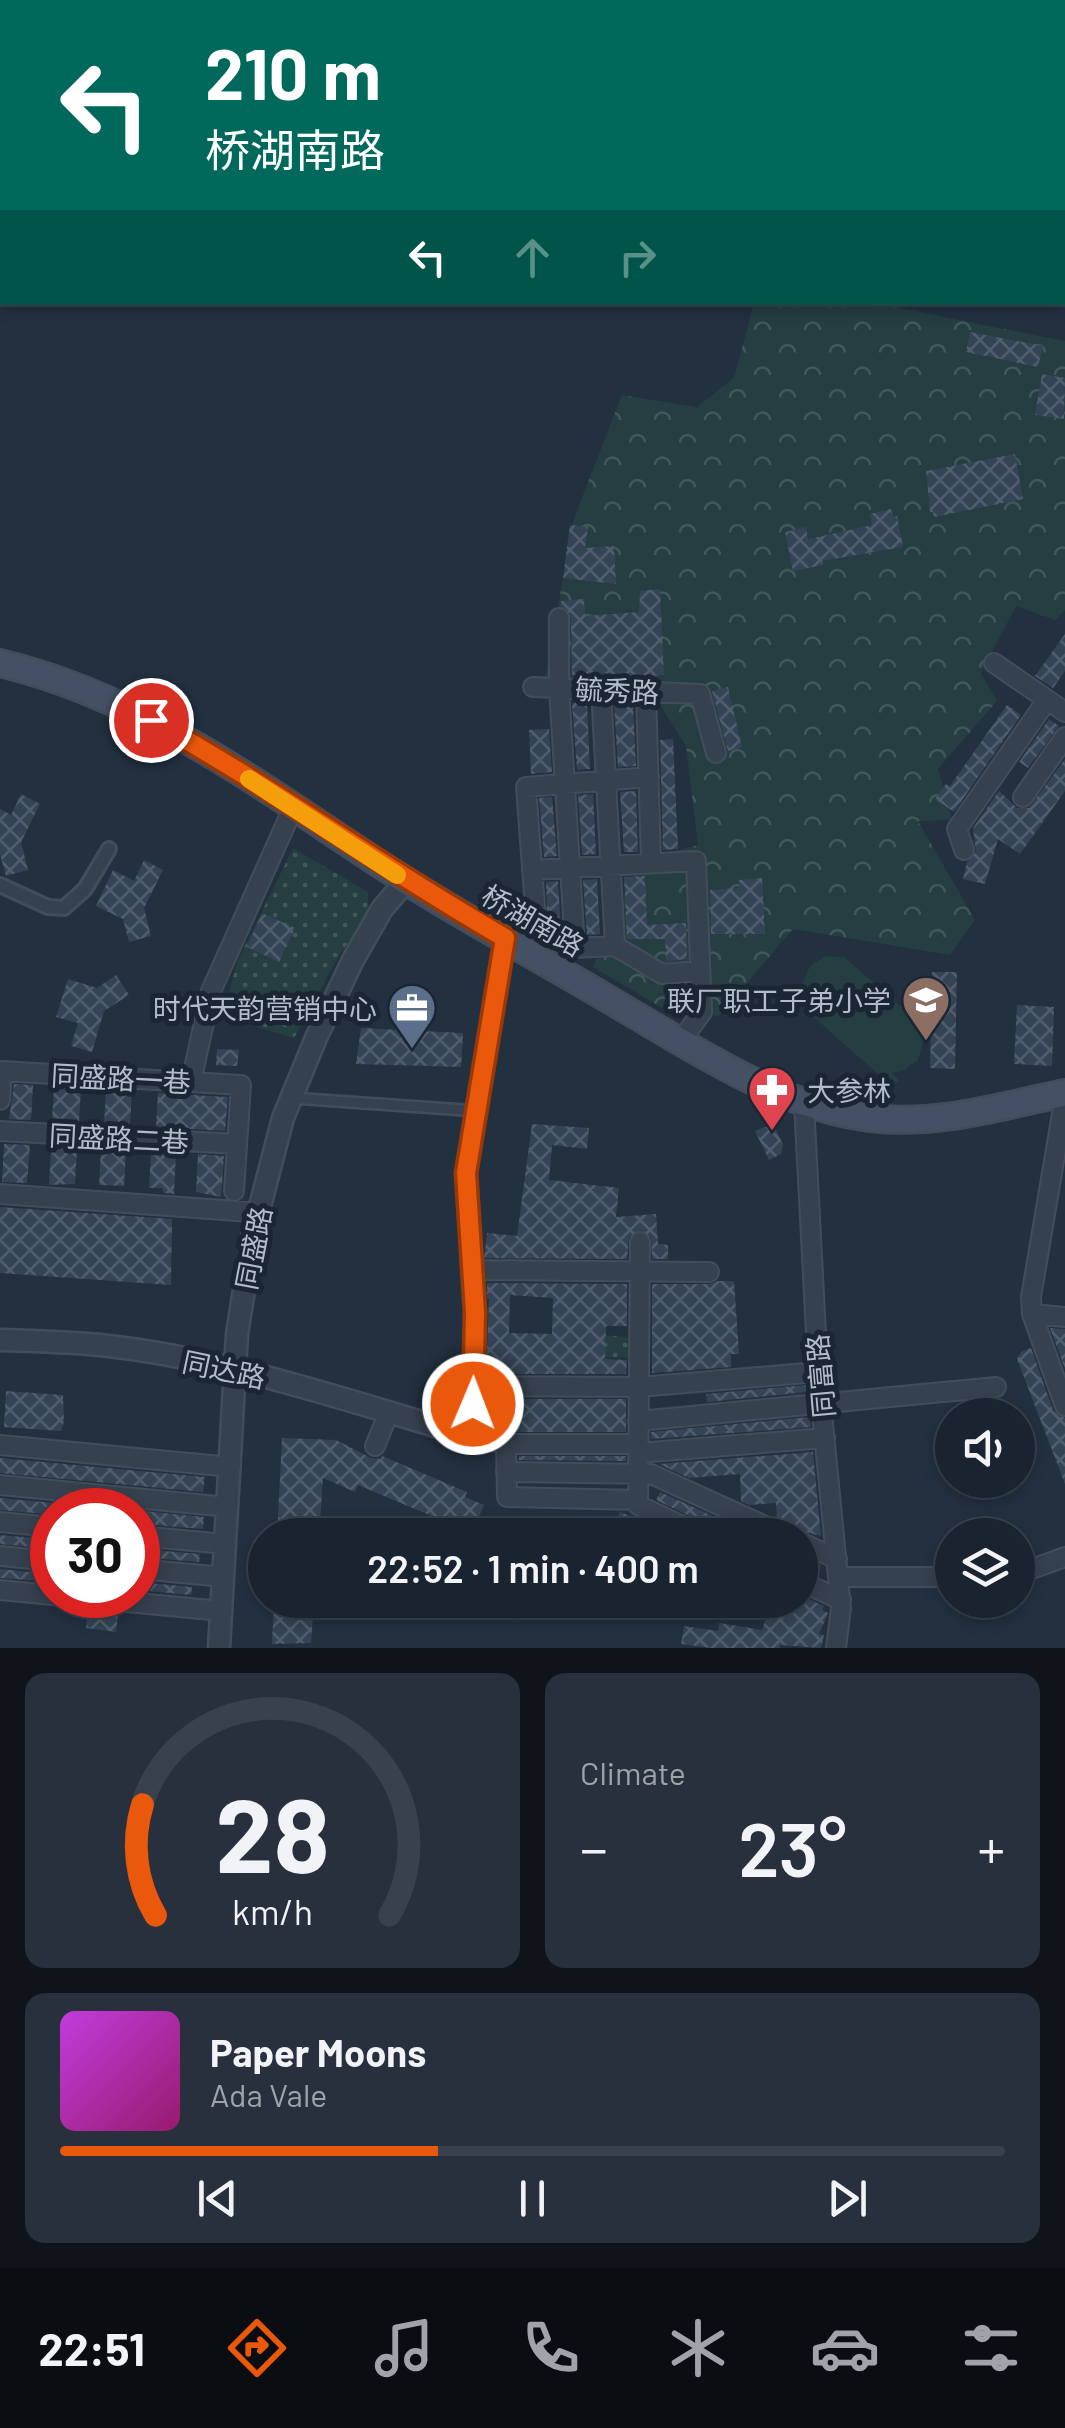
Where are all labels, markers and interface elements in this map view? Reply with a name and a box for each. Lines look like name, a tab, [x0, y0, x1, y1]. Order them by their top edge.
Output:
text: 210 m	[205, 30, 381, 114]
icon: left	[40, 40, 170, 170]
text: 桥湖南路	[205, 122, 385, 176]
icon: left	[400, 230, 455, 285]
icon: ahead	[505, 230, 560, 285]
icon: right	[610, 230, 665, 285]
street label: 毓秀路	[574, 671, 660, 709]
pin	[109, 678, 194, 763]
icon: arrive	[124, 693, 179, 748]
street label: 桥湖南路	[476, 877, 590, 963]
school or university icon: 联厂职工子弟小学	[900, 974, 952, 1042]
office icon: 时代天韵营销中心	[386, 982, 438, 1050]
place label: 联厂职工子弟小学	[667, 983, 891, 1017]
place label: 时代天韵营销中心	[153, 991, 377, 1025]
street label: 同盛路一巷	[50, 1057, 192, 1099]
pharmacy icon: 大参林	[746, 1064, 798, 1132]
place label: 大参林	[807, 1073, 891, 1107]
street label: 同盛路二巷	[48, 1117, 190, 1159]
street label: 同盛路	[228, 1204, 278, 1292]
street label: 同富路	[799, 1333, 841, 1419]
street label: 同达路	[179, 1344, 269, 1394]
position arrow	[421, 1352, 525, 1456]
map controls	[935, 1398, 1035, 1618]
button: sound	[935, 1398, 1035, 1498]
speed limit sign: 30	[30, 1488, 160, 1618]
button: layers	[935, 1518, 1035, 1618]
text: 22:52 · 1 min · 400 m	[367, 1545, 699, 1591]
text: Climate	[580, 1753, 686, 1791]
text: 28	[215, 1769, 330, 1894]
text: 23°	[738, 1802, 847, 1892]
text: −	[580, 1814, 608, 1880]
text: +	[977, 1814, 1005, 1880]
text: km/h	[232, 1889, 313, 1932]
text: Paper Moons	[210, 2029, 426, 2075]
text: Ada Vale	[210, 2075, 327, 2113]
icon: previous	[190, 2171, 245, 2226]
icon: pause	[505, 2171, 560, 2226]
icon: next	[820, 2171, 875, 2226]
icon: directions	[222, 2313, 292, 2383]
icon: music	[369, 2313, 439, 2383]
icon: phone	[516, 2313, 586, 2383]
icon: climate	[663, 2313, 733, 2383]
icon: car	[810, 2313, 880, 2383]
icon: filters	[956, 2313, 1026, 2383]
text: 22:51	[38, 2321, 145, 2375]

